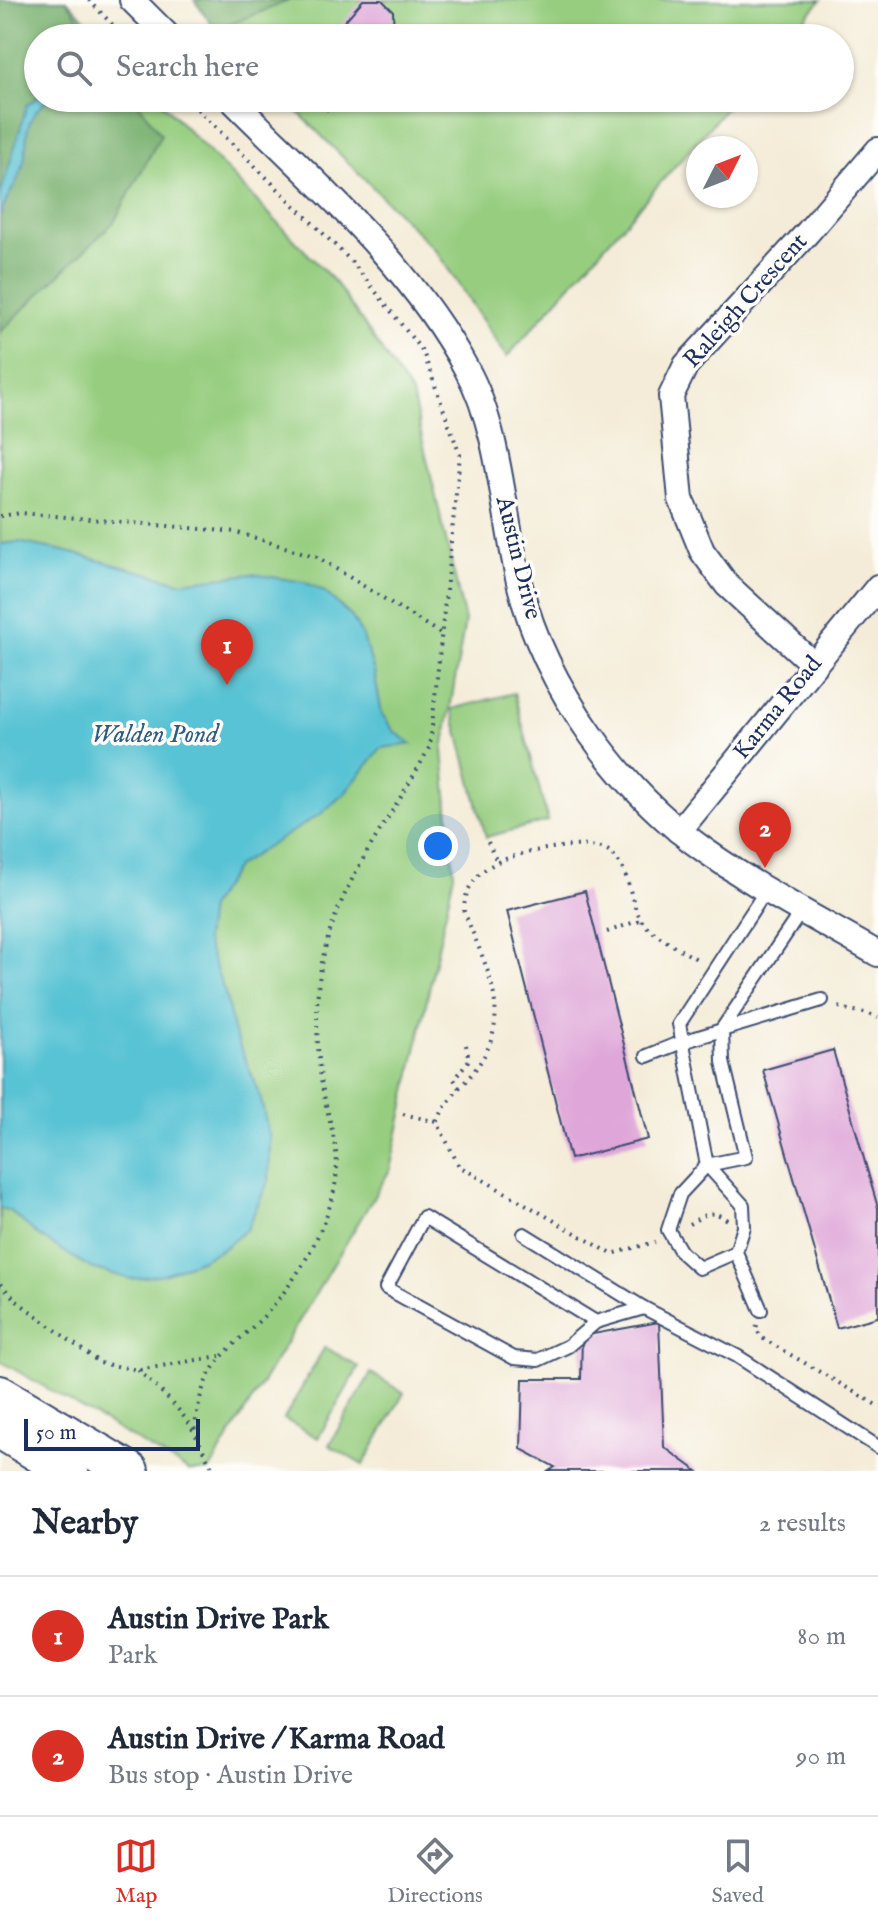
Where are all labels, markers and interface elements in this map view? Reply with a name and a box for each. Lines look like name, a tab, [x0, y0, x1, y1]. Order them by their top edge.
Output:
search box	[24, 24, 854, 112]
icon: search	[52, 46, 96, 90]
text: Search here	[116, 49, 259, 87]
north arrow	[686, 136, 758, 208]
street label: Raleigh Crescent	[677, 227, 815, 375]
street label: Austin Drive	[488, 492, 548, 623]
pin: 1	[201, 619, 253, 685]
street label: Karma Road	[727, 650, 829, 766]
water label: Walden Pond	[92, 718, 220, 751]
pin: 2	[739, 802, 791, 868]
your location	[418, 826, 458, 866]
scale bar	[24, 1415, 200, 1451]
text: 50 m	[36, 1419, 77, 1447]
text: Nearby	[32, 1502, 138, 1545]
text: 2 results	[759, 1507, 846, 1540]
text: Austin Drive Park	[108, 1601, 329, 1639]
text: 1	[53, 1620, 63, 1653]
text: 80 m	[797, 1620, 846, 1653]
text: Park	[108, 1639, 157, 1672]
text: Austin Drive / Karma Road	[108, 1721, 445, 1759]
text: 2	[52, 1740, 64, 1773]
text: 90 m	[796, 1740, 846, 1773]
text: Bus stop · Austin Drive	[108, 1759, 353, 1792]
tab: Map	[114, 1834, 158, 1910]
tab: Directions	[387, 1834, 483, 1910]
tab: Saved	[712, 1834, 764, 1910]

